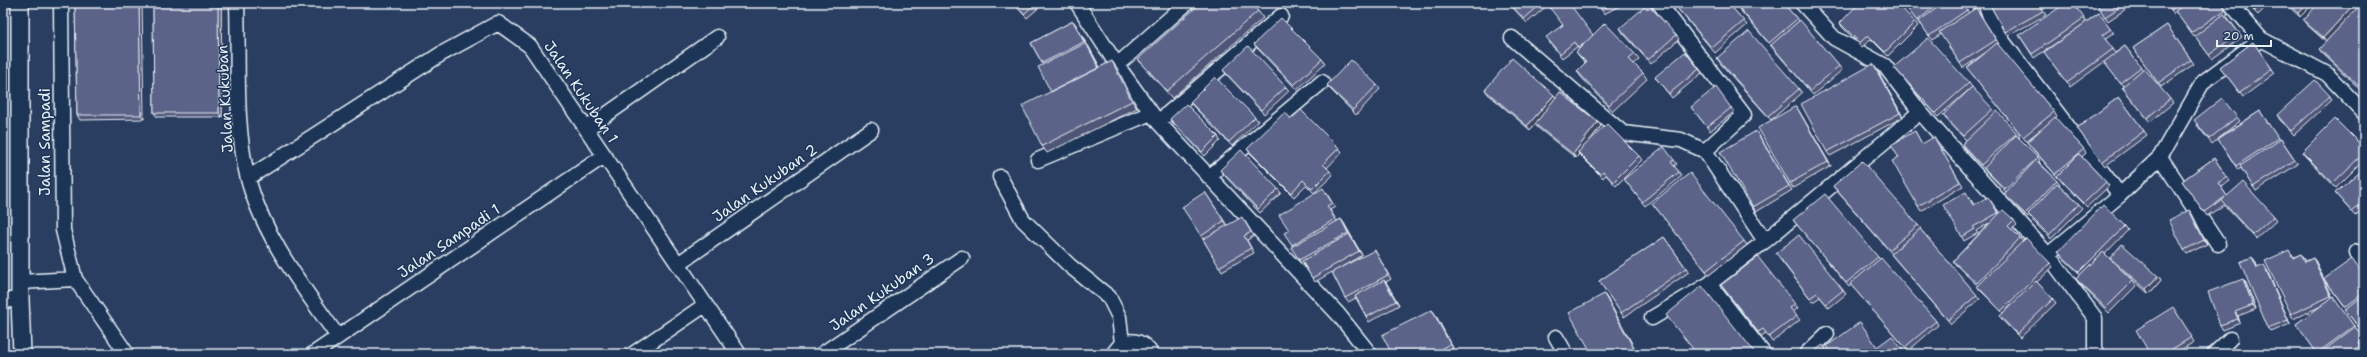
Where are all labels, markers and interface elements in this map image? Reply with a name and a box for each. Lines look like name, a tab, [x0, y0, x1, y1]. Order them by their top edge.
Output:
scale bar	[2217, 22, 2271, 48]
text: 20 m	[2223, 28, 2254, 44]
street label: Jalan Kukuban 1	[539, 37, 623, 147]
street label: Jalan Kukuban	[212, 45, 238, 153]
street label: Jalan Sampadi	[35, 88, 55, 196]
street label: Jalan Kukuban 2	[709, 139, 821, 227]
street label: Jalan Sampadi 1	[394, 199, 504, 283]
street label: Jalan Kukuban 3	[826, 248, 938, 336]

